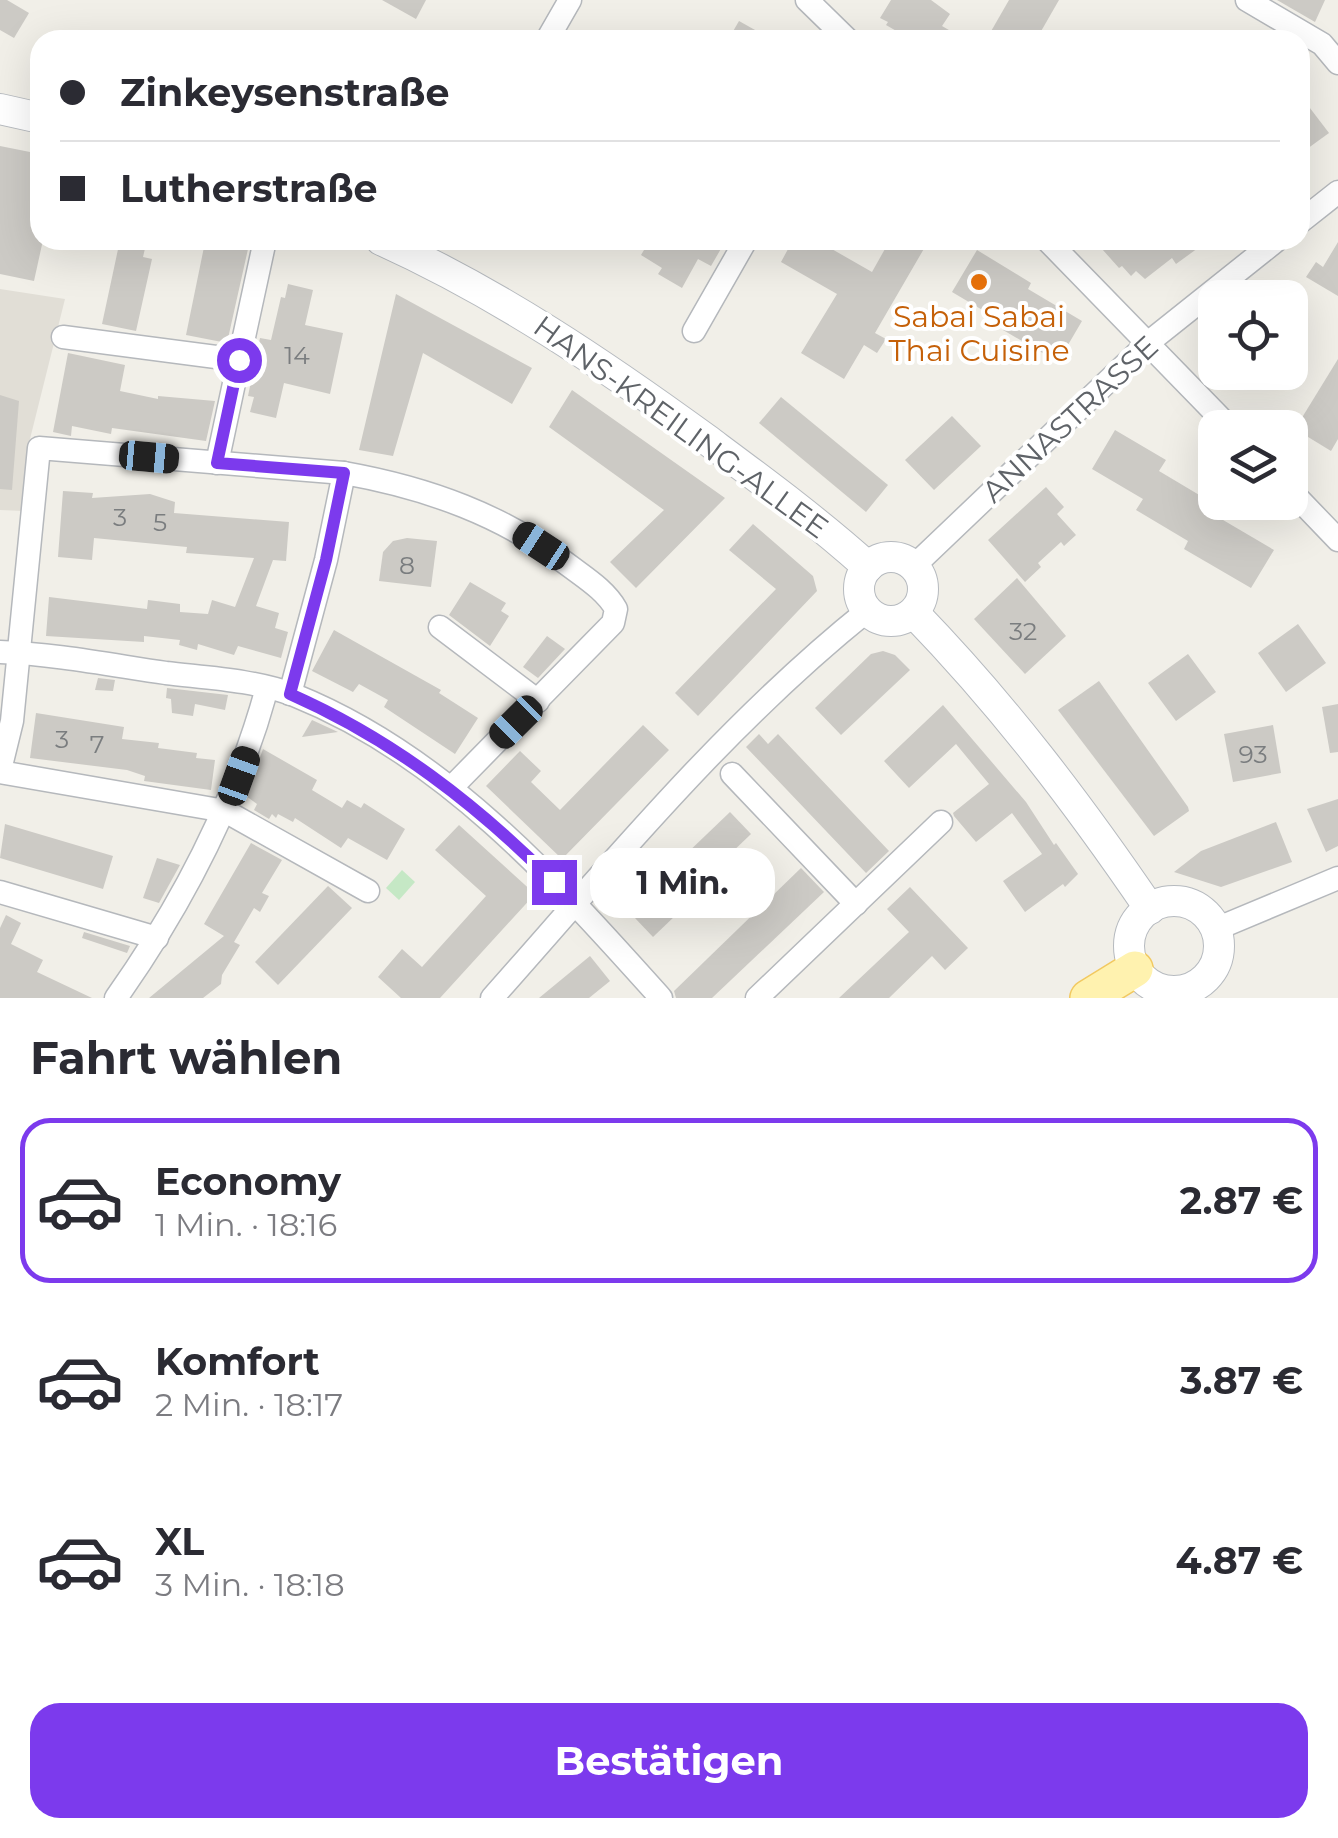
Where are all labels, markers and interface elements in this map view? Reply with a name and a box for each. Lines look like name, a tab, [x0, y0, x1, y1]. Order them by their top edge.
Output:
text: Zinkeysenstraße	[120, 69, 449, 116]
text: Lutherstraße	[120, 165, 378, 212]
marker: Sabai Sabai Thai Cuisine	[968, 271, 990, 293]
map controls	[1198, 280, 1308, 520]
button: locate	[1198, 280, 1308, 390]
place label: Sabai Sabai Thai Cuisine	[888, 298, 1070, 369]
street label: HANS-KREILING-ALLEE	[526, 308, 836, 546]
street label: ANNASTRASSE	[974, 328, 1166, 510]
route start	[217, 338, 262, 383]
house number: 14	[284, 340, 310, 370]
button: layers	[1198, 410, 1308, 520]
car	[118, 439, 180, 475]
house number: 3	[113, 502, 127, 532]
house number: 5	[153, 507, 167, 537]
car	[508, 517, 574, 575]
house number: 8	[399, 550, 415, 580]
house number: 32	[1009, 616, 1037, 646]
car	[484, 690, 548, 754]
house number: 3	[55, 724, 69, 754]
house number: 7	[90, 729, 104, 759]
house number: 93	[1238, 739, 1268, 769]
car	[215, 743, 263, 809]
callout: 1 Min.	[589, 847, 774, 917]
route end	[532, 860, 577, 905]
text: 1 Min.	[636, 863, 729, 902]
text: Fahrt wählen	[30, 1030, 342, 1085]
icon: car	[35, 1156, 125, 1246]
text: Economy	[155, 1158, 341, 1205]
text: 2.87 €	[1180, 1177, 1303, 1224]
text: 1 Min. · 18:16	[155, 1205, 337, 1244]
icon: car	[35, 1336, 125, 1426]
text: Komfort	[155, 1338, 320, 1385]
text: 3.87 €	[1180, 1357, 1303, 1404]
text: 2 Min. · 18:17	[155, 1385, 343, 1424]
icon: car	[35, 1516, 125, 1606]
text: XL	[155, 1518, 204, 1565]
text: 4.87 €	[1176, 1537, 1303, 1584]
text: 3 Min. · 18:18	[155, 1565, 345, 1604]
button: Bestätigen	[30, 1703, 1308, 1818]

